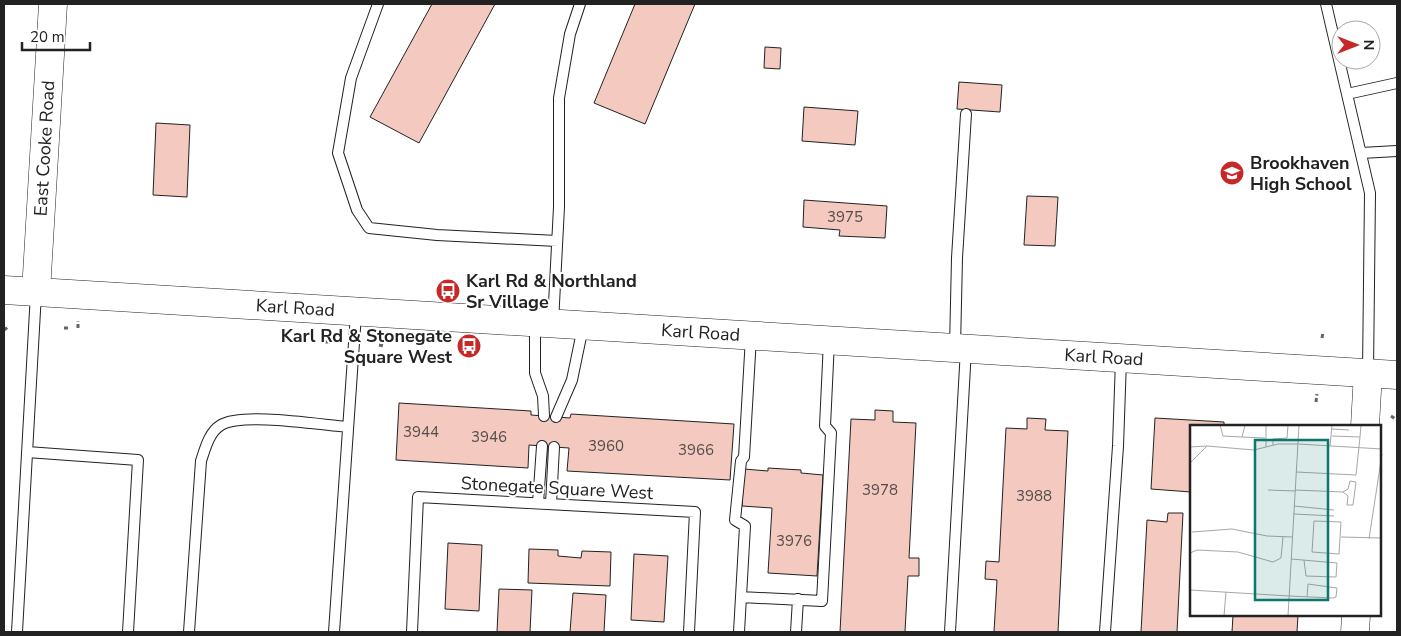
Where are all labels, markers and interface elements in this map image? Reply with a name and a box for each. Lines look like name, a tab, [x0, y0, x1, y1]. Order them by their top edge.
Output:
scale bar	[22, 20, 90, 52]
north arrow	[1331, 20, 1381, 70]
text: 20 m	[30, 27, 65, 47]
text: N	[1359, 40, 1378, 50]
street label: East Cooke Road	[29, 80, 60, 217]
place label: Brookhaven High School	[1250, 151, 1352, 196]
school or university icon: Brookhaven High School	[1219, 160, 1245, 186]
house number: 3975	[827, 207, 863, 227]
place label: Karl Rd & Northland Sr Village	[466, 269, 637, 314]
bus stop icon: Karl Rd & Northland Sr Village	[435, 278, 461, 304]
street label: Karl Road	[255, 293, 336, 322]
street label: Karl Road	[660, 318, 741, 347]
place label: Karl Rd & Stonegate Square West	[281, 324, 452, 369]
bus stop icon: Karl Rd & Stonegate Square West	[456, 333, 482, 359]
street label: Karl Road	[1064, 343, 1144, 372]
house number: 3944	[403, 422, 439, 442]
inset map	[1190, 425, 1381, 616]
house number: 3946	[471, 427, 507, 447]
house number: 3960	[588, 436, 624, 456]
house number: 3966	[678, 440, 714, 460]
street label: Stonegate Square West	[460, 471, 654, 505]
house number: 3978	[862, 480, 898, 500]
house number: 3988	[1016, 486, 1052, 506]
house number: 3976	[776, 531, 812, 551]

